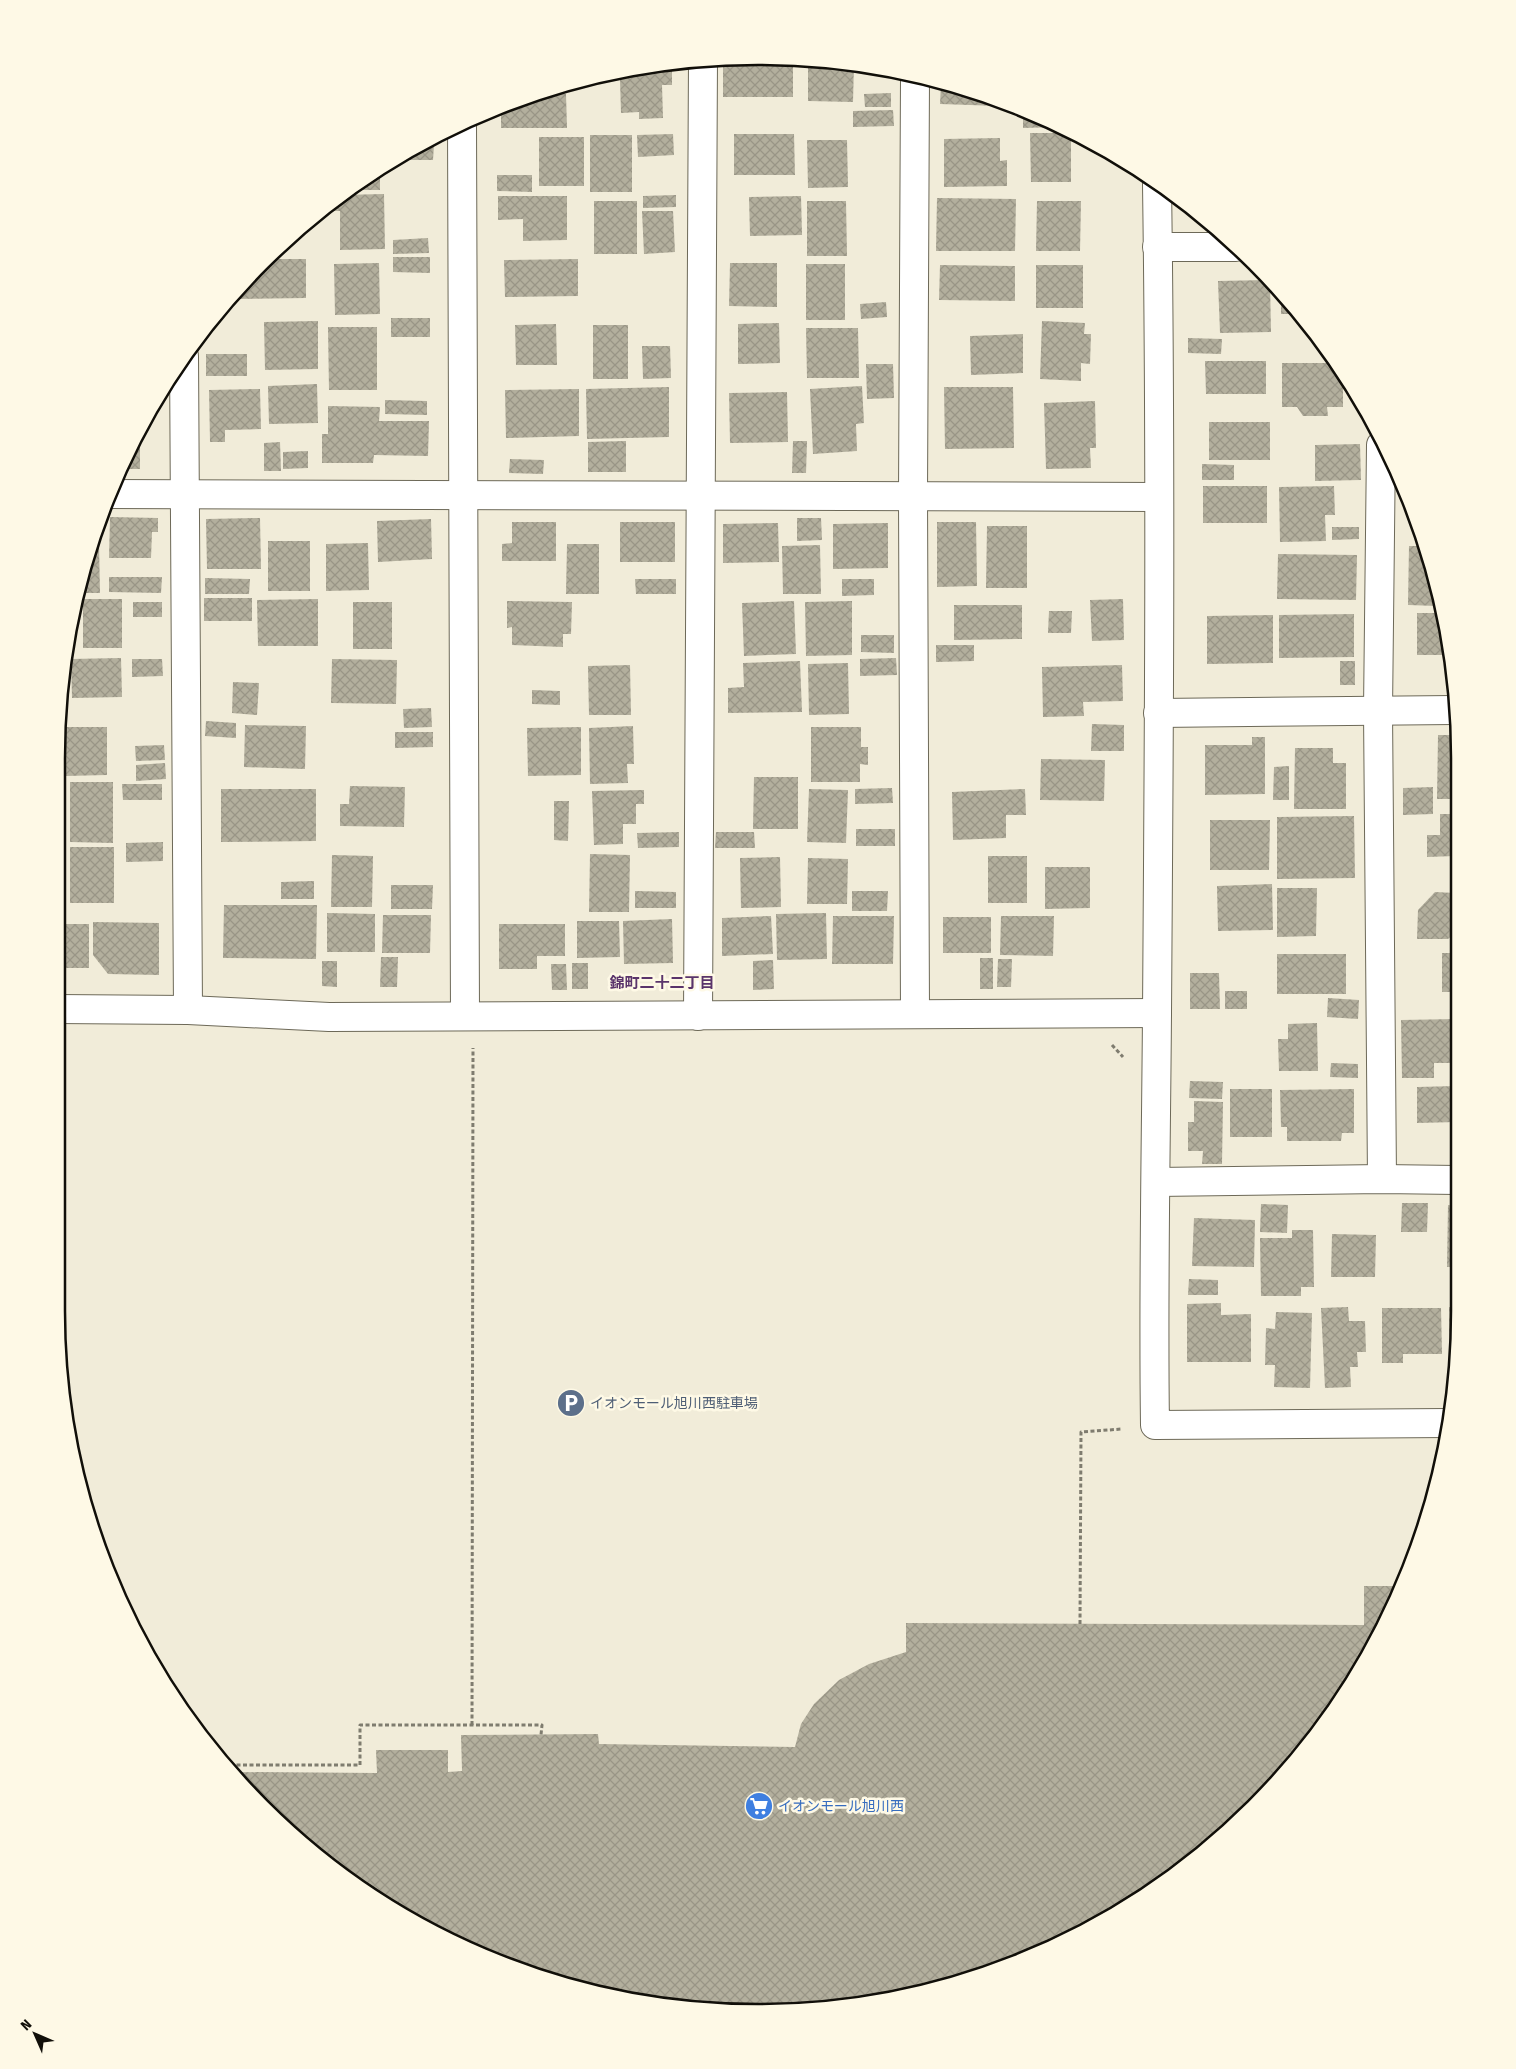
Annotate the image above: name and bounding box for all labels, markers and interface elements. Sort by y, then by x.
district label: 錦町二十二丁目 [609,974,715,992]
parking icon: イオンモール旭川西駐車場 [556,1388,586,1418]
place label: イオンモール旭川西駐車場 [590,1395,758,1412]
supermarket icon: イオンモール旭川西 [744,1791,774,1821]
place label: イオンモール旭川西 [778,1798,904,1815]
north arrow [10,2009,60,2059]
text: N [17,2016,35,2034]

